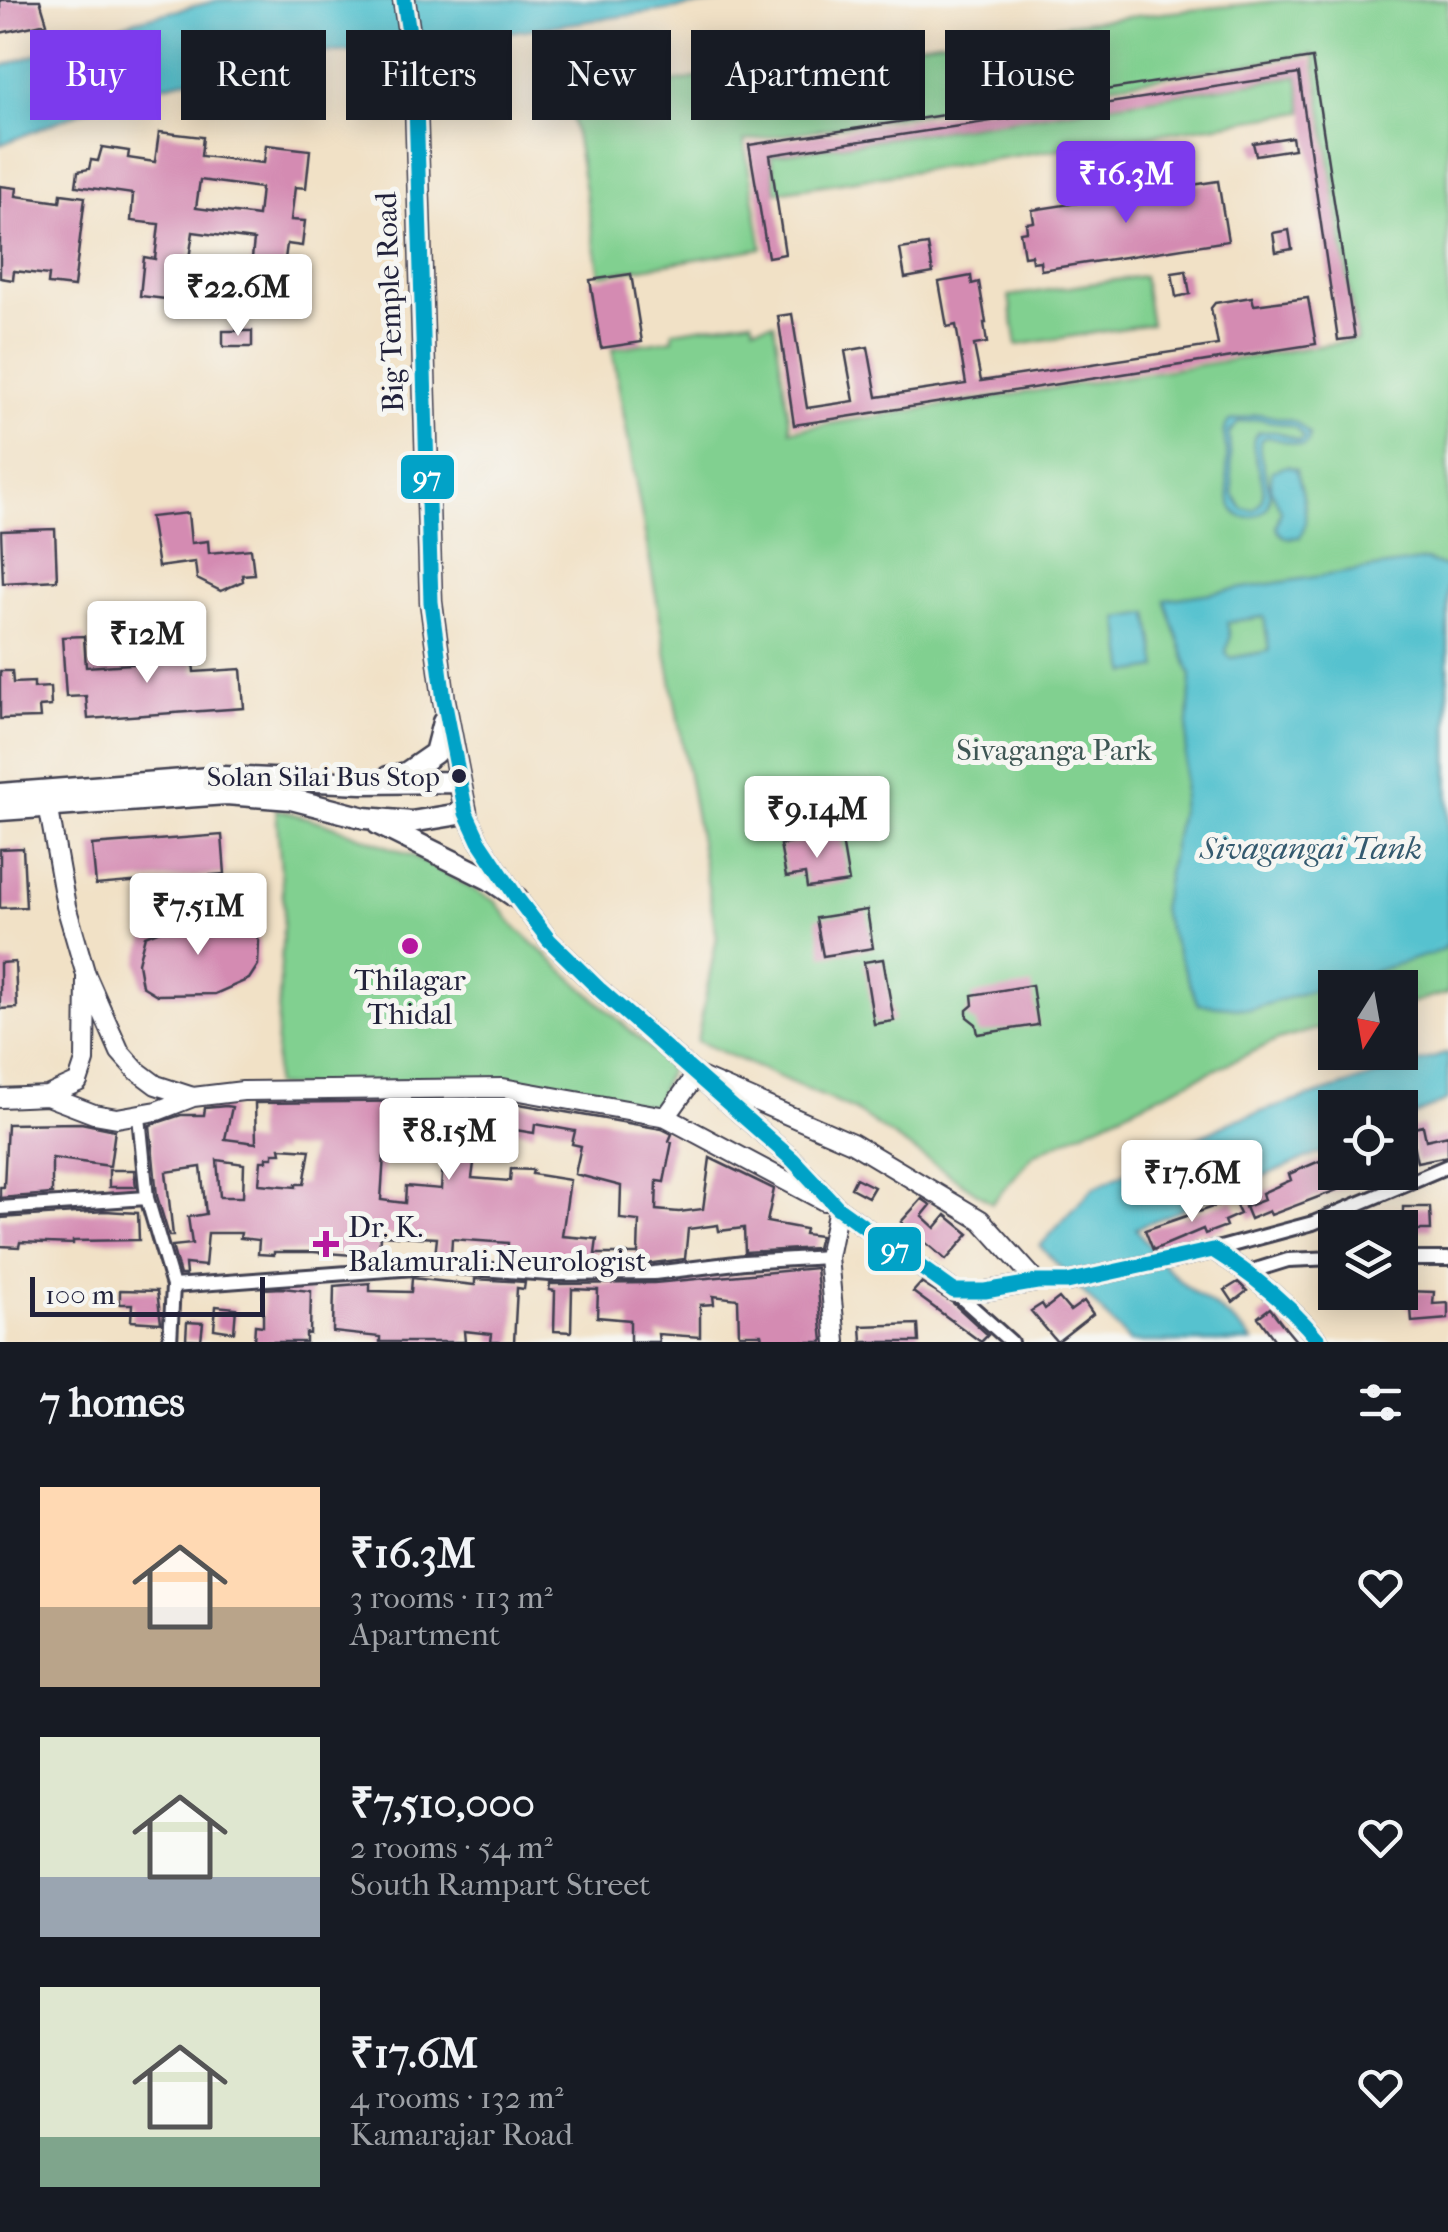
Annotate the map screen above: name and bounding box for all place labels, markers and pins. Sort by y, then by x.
pin: ₹16.3M [1045,141,1207,226]
pin: ₹22.6M [157,254,319,339]
pin: ₹12M [88,601,206,686]
place label: Solan Silai Bus Stop [207,760,440,793]
marker: Solan Silai Bus Stop [449,766,469,786]
pin: ₹9.14M [736,776,898,861]
pin: ₹7.51M [117,873,279,958]
marker: Thilagar Thidal [399,935,421,957]
place label: Thilagar Thidal [354,963,466,1032]
pin: ₹8.15M [368,1098,530,1183]
pin: ₹17.6M [1111,1140,1273,1225]
place label: Dr. K. Balamurali.Neurologist [348,1210,647,1279]
marker: Dr. K. Balamurali.Neurologist [313,1231,339,1257]

